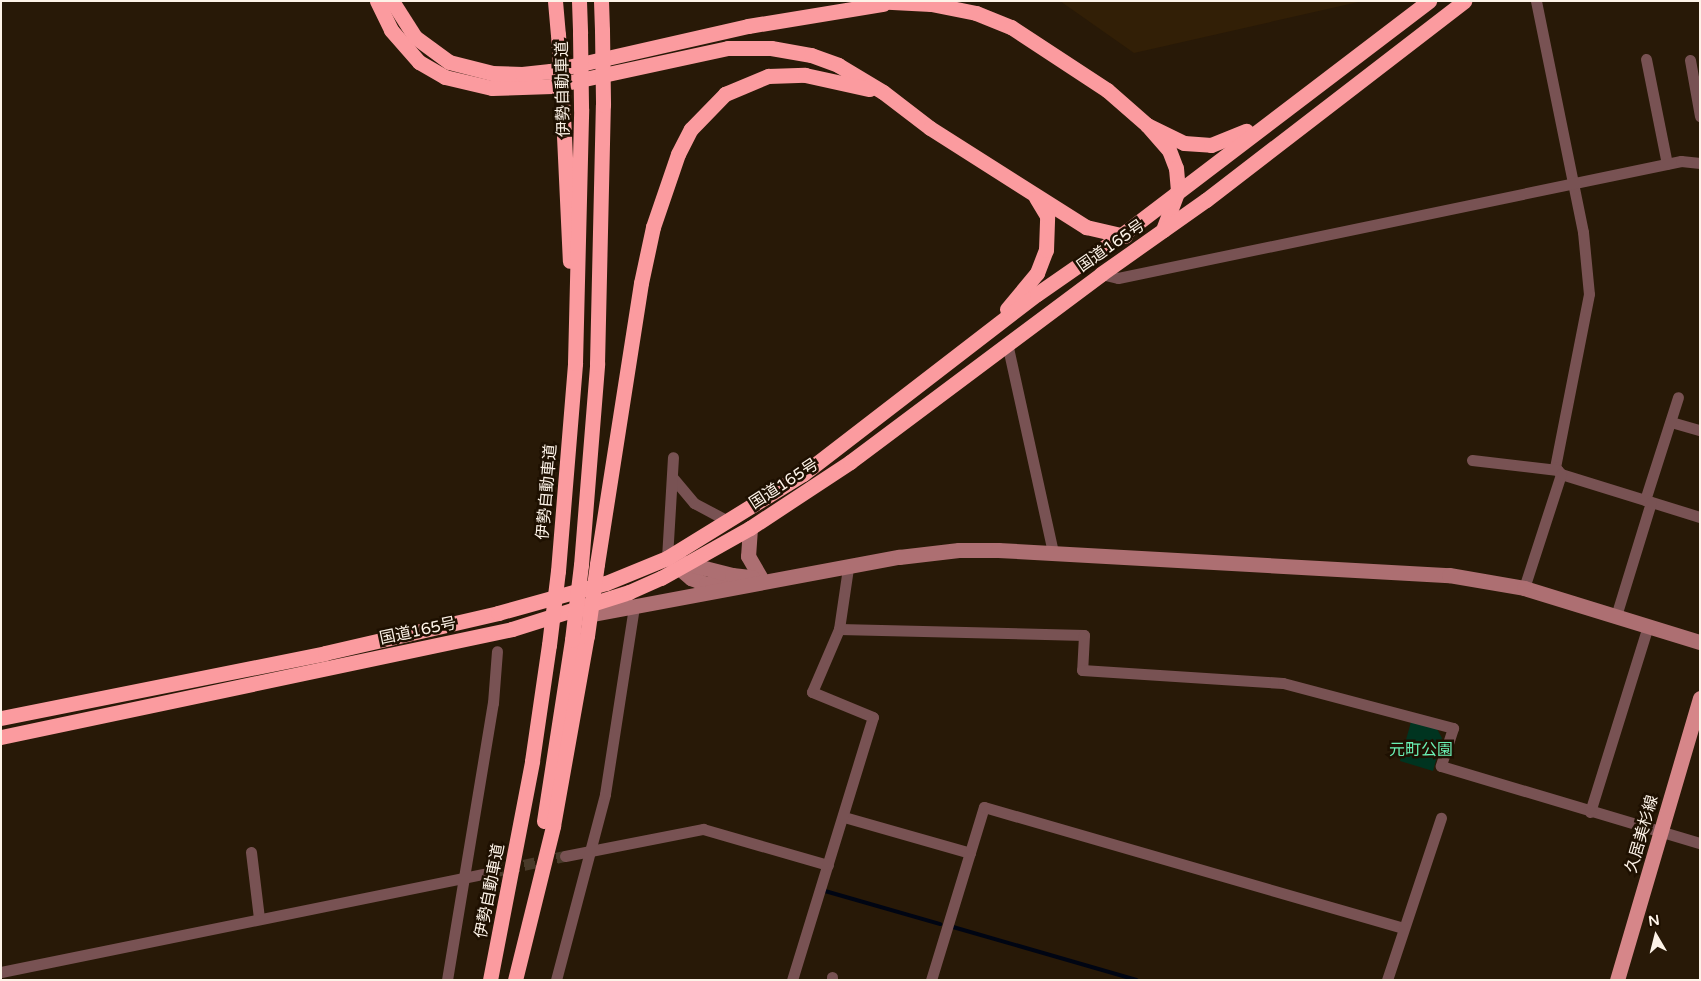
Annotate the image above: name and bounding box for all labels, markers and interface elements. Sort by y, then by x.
street label: 伊勢自動車道 [553,41,573,137]
street label: 国道165号 [1073,216,1149,276]
street label: 伊勢自動車道 [533,443,561,541]
street label: 国道165号 [746,455,822,513]
street label: 国道165号 [378,613,458,649]
park label: 元町公園 [1389,740,1453,760]
street label: 久居美杉線 [1622,793,1662,875]
street label: 伊勢自動車道 [471,842,509,940]
north arrow [1631,911,1681,961]
text: N [1647,911,1661,930]

